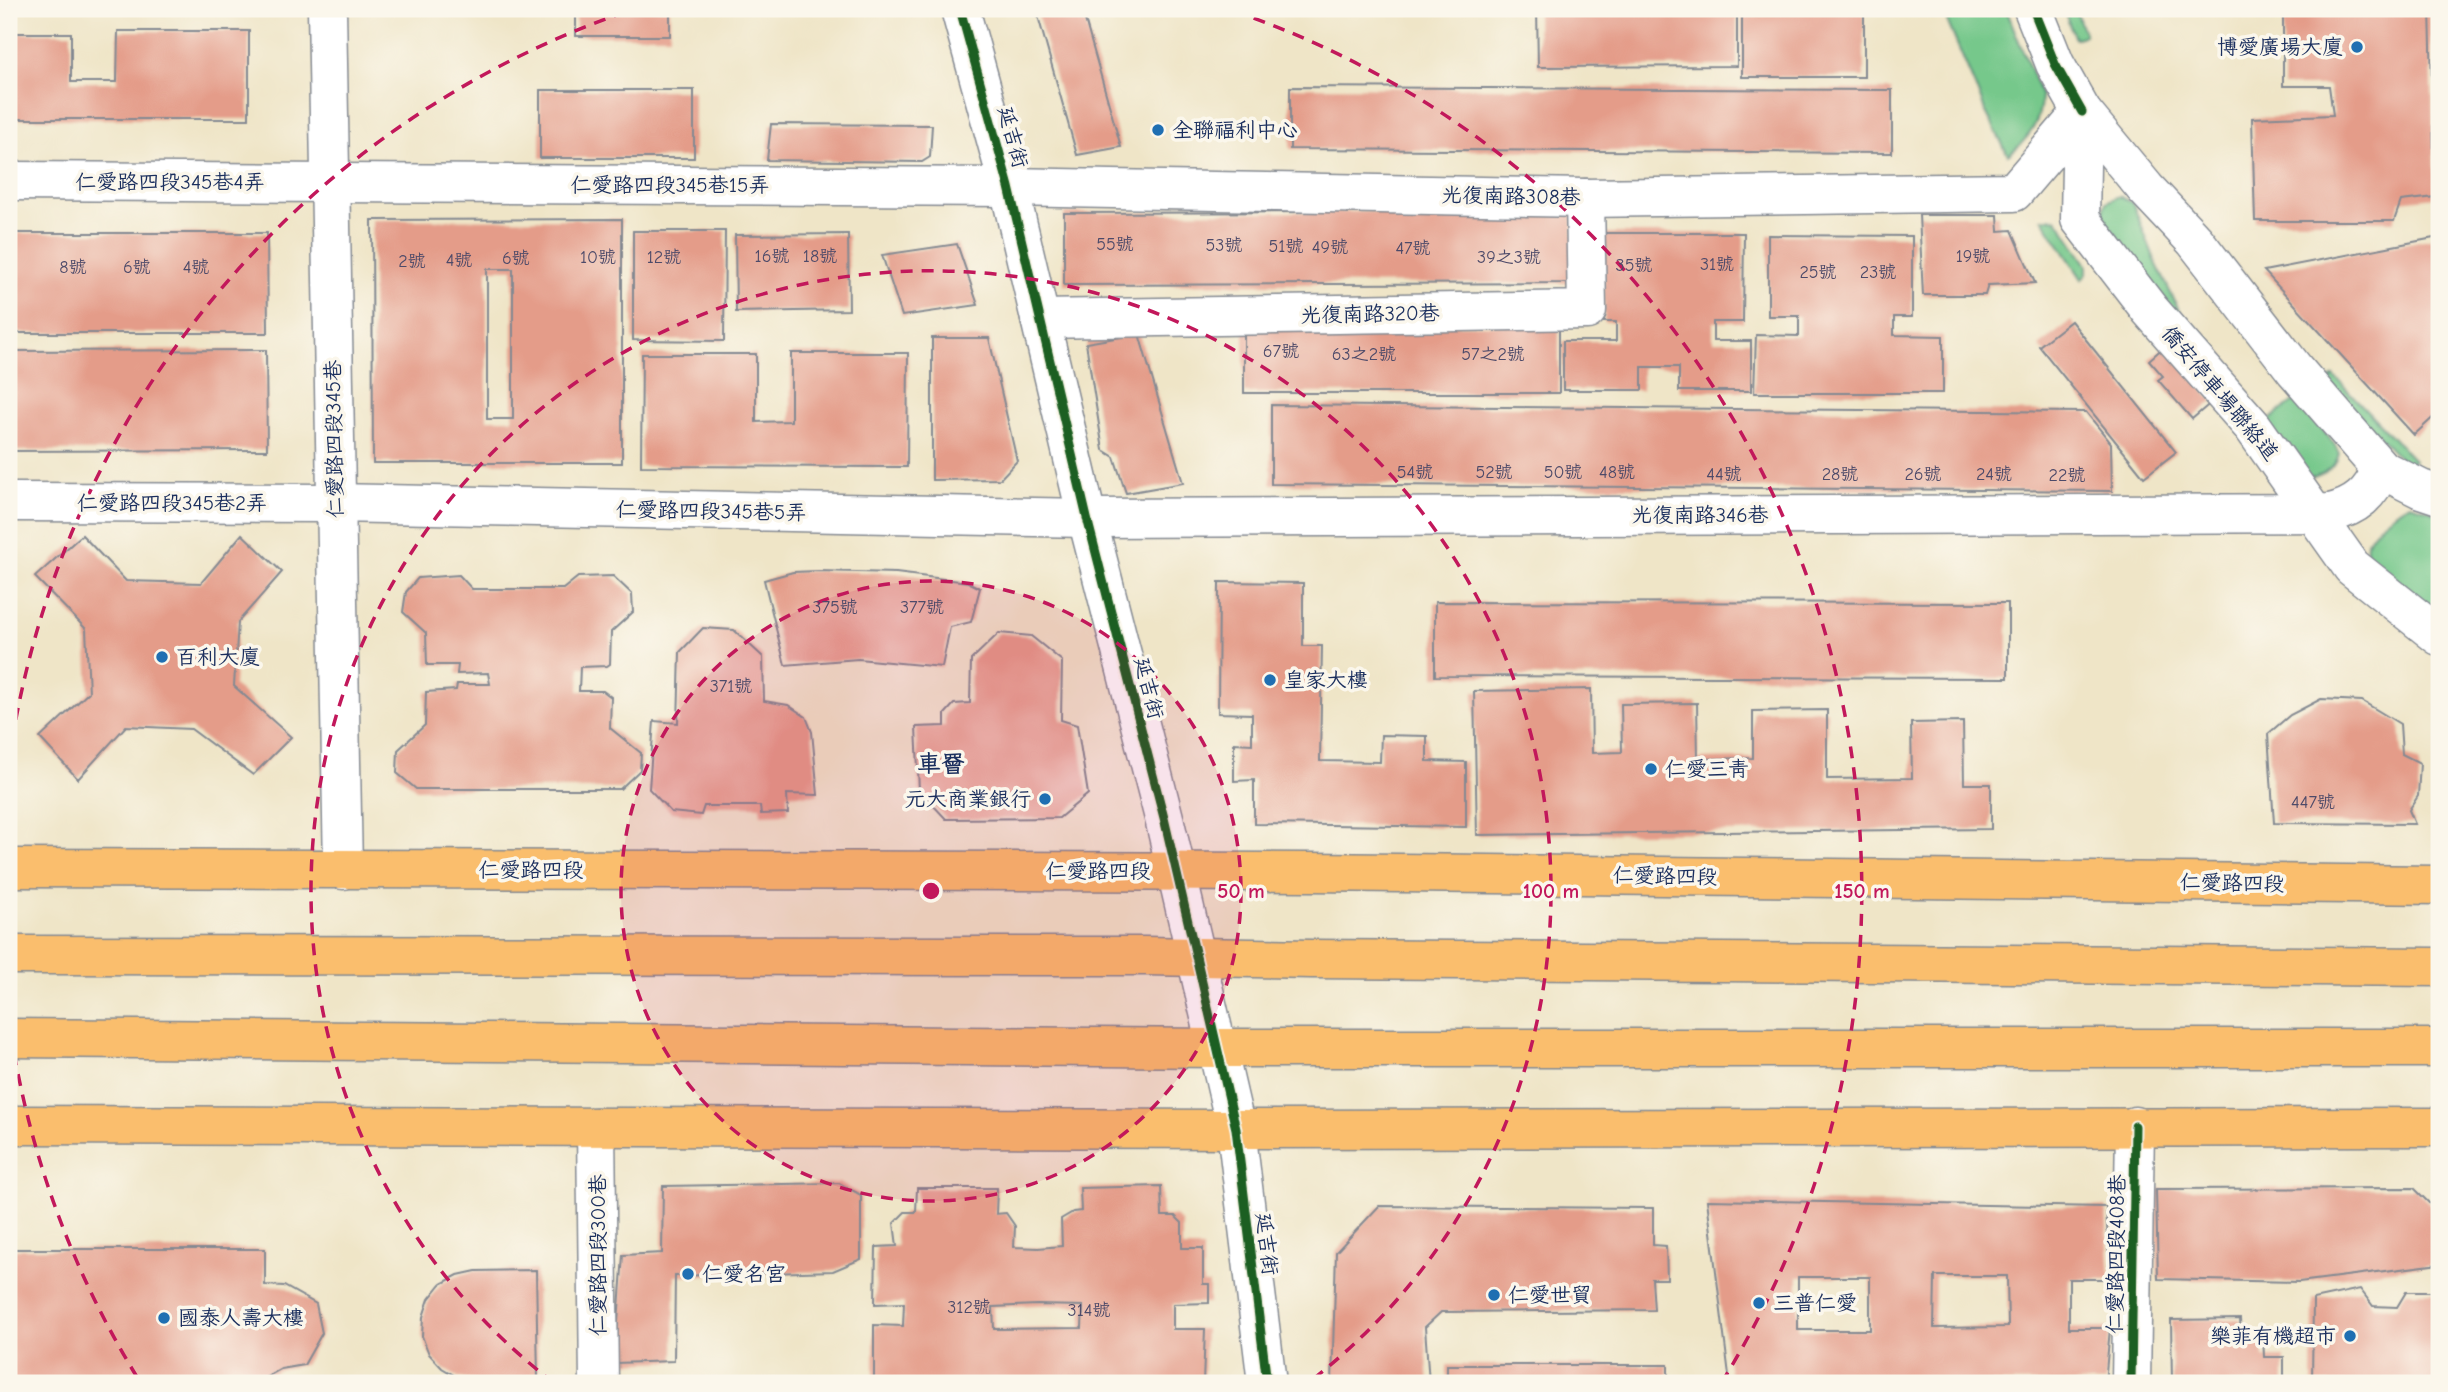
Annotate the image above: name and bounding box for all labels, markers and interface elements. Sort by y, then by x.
place label: 博愛廣場大廈 [2217,35,2343,59]
marker: 博愛廣場大廈 [2349,39,2365,55]
street label: 延吉街 [993,103,1033,171]
place label: 全聯福利中心 [1172,118,1298,142]
marker: 全聯福利中心 [1150,122,1166,138]
street label: 仁愛路四段345巷4弄 [75,170,265,194]
street label: 仁愛路四段345巷15弄 [571,173,769,197]
street label: 光復南路308巷 [1441,183,1581,209]
house number: 55號 [1096,234,1134,255]
house number: 53號 [1206,235,1242,256]
house number: 51號 [1269,236,1303,257]
house number: 49號 [1312,237,1348,258]
house number: 47號 [1395,238,1431,259]
house number: 16號 [755,246,789,267]
house number: 18號 [803,246,837,267]
house number: 19號 [1956,246,1990,267]
house number: 10號 [580,247,616,268]
house number: 12號 [647,247,681,268]
house number: 39之3號 [1477,247,1541,268]
house number: 6號 [502,248,530,269]
house number: 4號 [446,250,472,271]
house number: 2號 [398,251,426,272]
house number: 31號 [1700,254,1734,275]
house number: 35號 [1616,255,1652,276]
house number: 8號 [59,257,87,278]
house number: 6號 [123,257,151,278]
house number: 4號 [183,257,209,278]
house number: 25號 [1799,262,1837,283]
house number: 23號 [1860,262,1896,283]
street label: 光復南路320巷 [1300,301,1440,327]
street label: 僑安停車場聯絡道 [2157,321,2283,465]
house number: 67號 [1263,341,1299,362]
house number: 63之2號 [1332,344,1396,365]
house number: 57之2號 [1461,344,1525,365]
street label: 仁愛路四段345巷 [321,360,347,518]
house number: 54號 [1397,462,1433,483]
house number: 52號 [1475,462,1513,483]
house number: 50號 [1544,462,1582,483]
house number: 48號 [1599,462,1635,483]
house number: 44號 [1706,464,1742,485]
house number: 28號 [1822,464,1858,485]
house number: 26號 [1904,464,1942,485]
house number: 24號 [1976,464,2012,485]
house number: 22號 [2049,465,2085,486]
street label: 仁愛路四段345巷2弄 [77,491,267,515]
street label: 仁愛路四段345巷5弄 [616,497,806,525]
street label: 光復南路346巷 [1631,503,1769,527]
house number: 375號 [812,597,858,618]
house number: 377號 [900,597,944,618]
place label: 百利大廈 [176,645,260,669]
marker: 百利大廈 [154,649,170,665]
street label: 延吉街 [1130,655,1168,721]
place label: 皇家大樓 [1284,668,1368,692]
marker: 皇家大樓 [1262,672,1278,688]
house number: 371號 [710,676,752,697]
district label: 車罾 [917,750,965,778]
place label: 仁愛三青 [1665,757,1749,781]
marker: 仁愛三青 [1643,761,1659,777]
place label: 元大商業銀行 [905,787,1031,811]
marker: 元大商業銀行 [1037,791,1053,807]
house number: 447號 [2291,792,2335,813]
street label: 仁愛路四段 [479,858,584,882]
street label: 仁愛路四段 [1046,859,1151,883]
street label: 仁愛路四段 [1612,863,1718,889]
street label: 仁愛路四段 [2179,870,2285,896]
centre of rings [919,879,943,903]
text: 50 m [1217,879,1265,903]
text: 100 m [1523,879,1579,903]
text: 150 m [1834,879,1890,903]
street label: 仁愛路四段300巷 [586,1174,610,1336]
street label: 仁愛路四段408巷 [2103,1174,2129,1334]
street label: 延吉街 [1251,1211,1283,1277]
place label: 仁愛名宮 [702,1262,786,1286]
marker: 仁愛名宮 [680,1266,696,1282]
place label: 仁愛世貿 [1508,1283,1592,1307]
marker: 仁愛世貿 [1486,1287,1502,1303]
place label: 三普仁愛 [1773,1291,1857,1315]
marker: 三普仁愛 [1751,1295,1767,1311]
house number: 312號 [947,1297,991,1318]
house number: 314號 [1068,1300,1110,1321]
place label: 國泰人壽大樓 [178,1306,304,1330]
marker: 國泰人壽大樓 [156,1310,172,1326]
place label: 樂菲有機超市 [2210,1324,2336,1348]
marker: 樂菲有機超市 [2342,1328,2358,1344]

